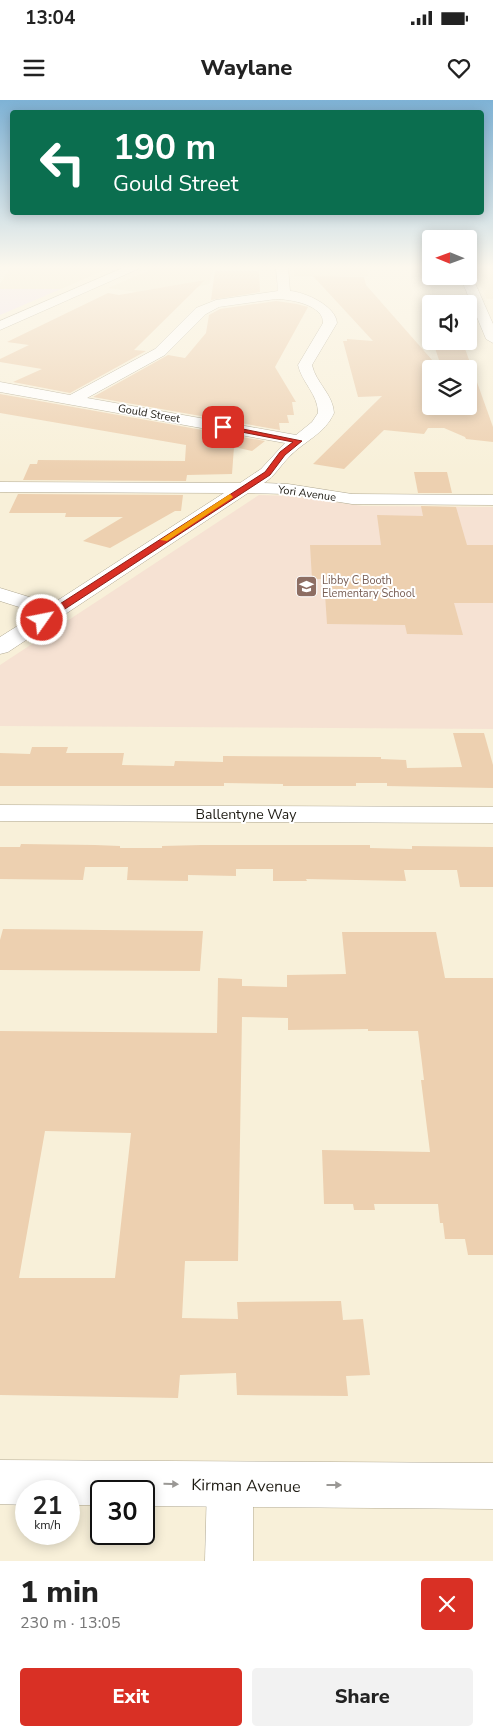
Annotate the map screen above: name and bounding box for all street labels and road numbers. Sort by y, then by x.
street label: Gould Street [117,401,181,426]
street label: Yori Avenue [276,482,337,505]
street label: Ballentyne Way [196,805,297,824]
street label: Kirman Avenue [191,1474,301,1498]

